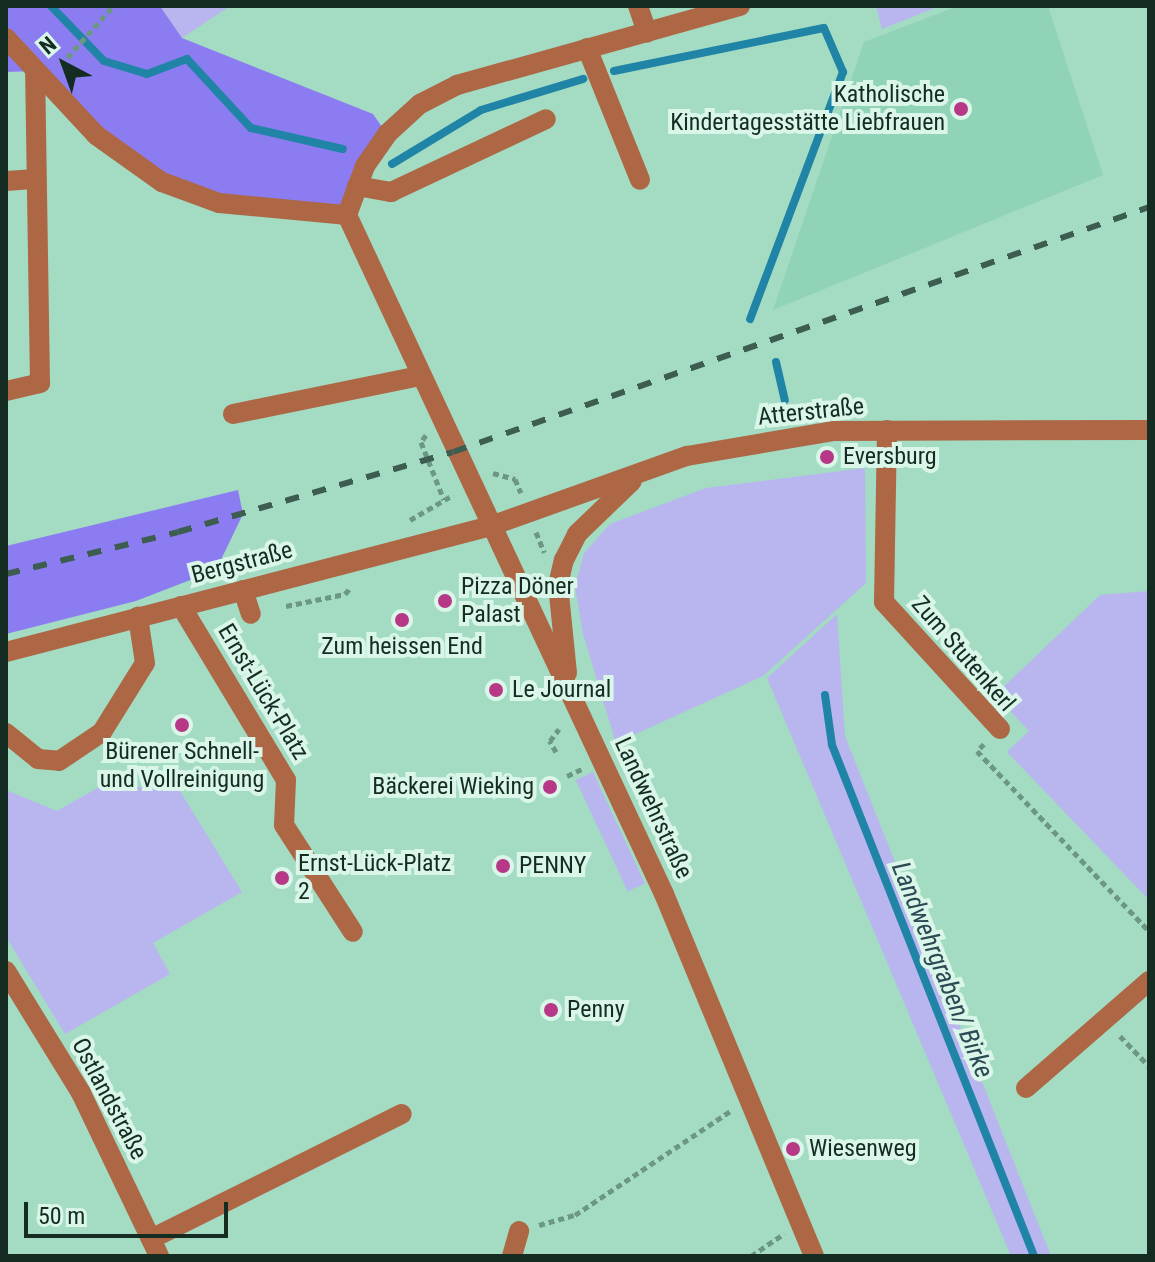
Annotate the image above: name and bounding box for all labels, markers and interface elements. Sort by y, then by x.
north arrow [24,24,104,104]
text: N [35,32,61,59]
place label: Katholische Kindertagesstätte Liebfrauen [670,81,945,137]
marker: Katholische Kindertagesstätte Liebfrauen [952,100,970,118]
street label: Atterstraße [757,392,865,432]
place label: Eversburg [843,443,937,471]
marker: Eversburg [818,448,836,466]
street label: Bergstraße [188,536,296,590]
place label: Pizza Döner Palast [461,573,574,629]
street label: Zum Stutenkerl [905,590,1021,718]
marker: Pizza Döner Palast [436,592,454,610]
marker: Zum heissen End [393,611,411,629]
street label: Ernst-Lück-Platz [211,619,315,765]
place label: Zum heissen End [321,633,483,661]
place label: Le Journal [512,676,611,704]
marker: Le Journal [487,681,505,699]
marker: Bürener Schnell- und Vollreinigung [173,716,191,734]
street label: Landwehrstraße [608,733,698,883]
place label: Bürener Schnell- und Vollreinigung [100,738,264,794]
place label: Bäckerei Wieking [372,773,534,801]
marker: Bäckerei Wieking [541,778,559,796]
place label: Ernst-Lück-Platz 2 [298,850,451,906]
place label: PENNY [519,852,586,880]
marker: PENNY [494,857,512,875]
water label: Landwehrgraben/ Birke [884,857,1000,1083]
marker: Ernst-Lück-Platz 2 [273,869,291,887]
place label: Penny [567,996,625,1024]
marker: Penny [542,1001,560,1019]
street label: Ostlandstraße [65,1033,153,1165]
place label: Wiesenweg [809,1135,917,1163]
marker: Wiesenweg [784,1140,802,1158]
scale bar [28,1186,232,1236]
text: 50 m [38,1202,85,1230]

